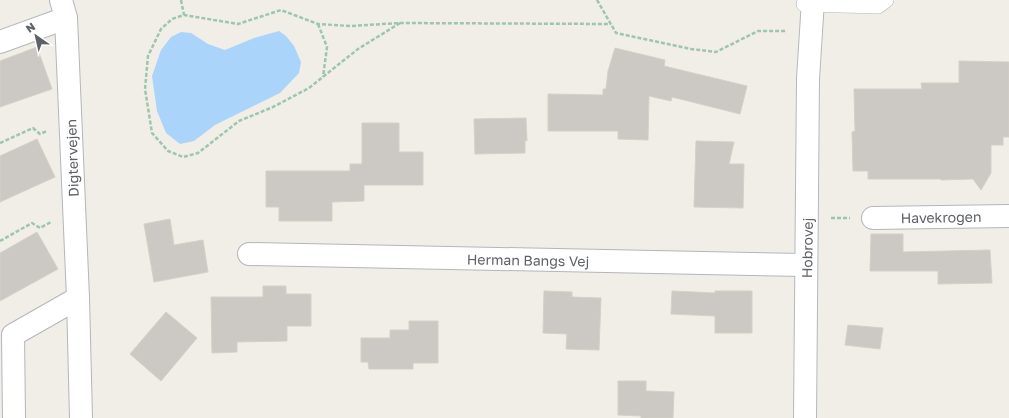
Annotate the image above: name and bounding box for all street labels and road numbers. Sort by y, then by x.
street label: Digtervejen [62,119,82,197]
street label: Havekrogen [900,208,982,226]
street label: Hobrovej [798,218,816,278]
street label: Herman Bangs Vej [467,250,589,270]

